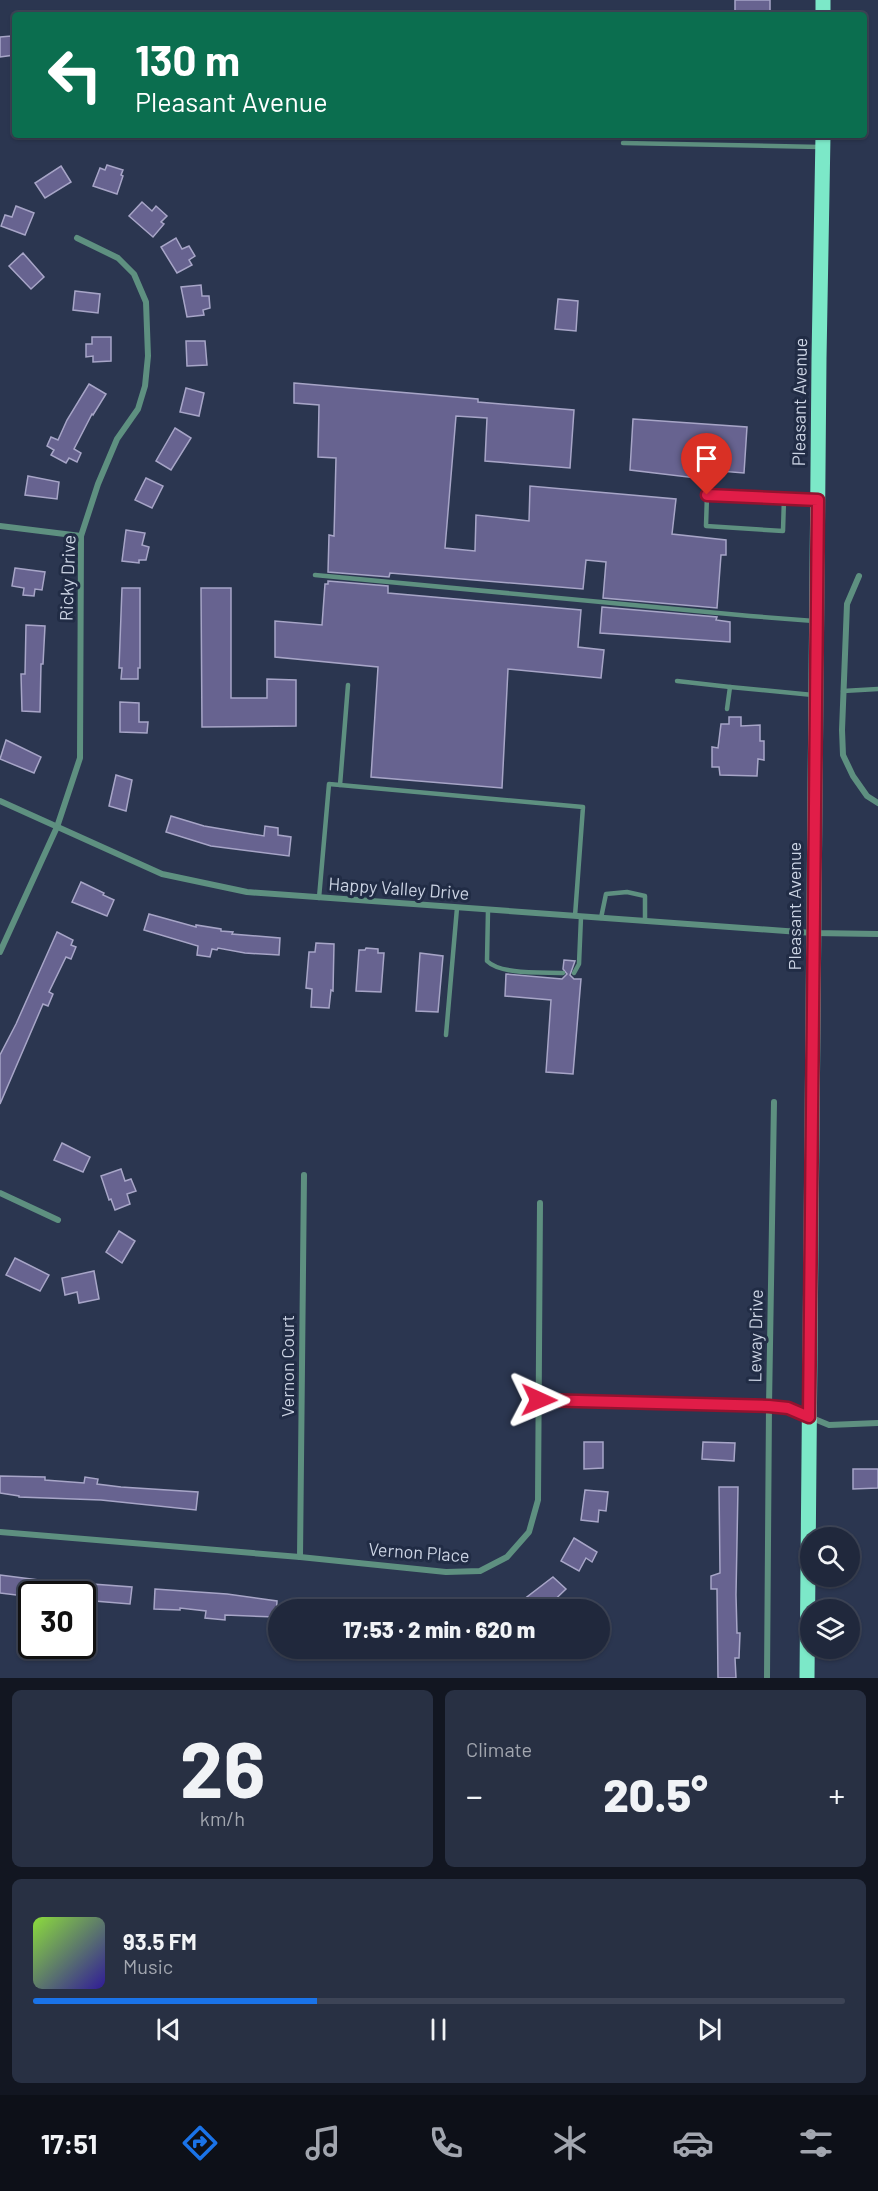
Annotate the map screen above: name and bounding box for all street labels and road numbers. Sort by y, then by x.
street label: Pleasant Avenue [787,338,811,466]
street label: Ricky Drive [55,535,79,621]
street label: Pleasant Avenue [783,842,805,970]
street label: Happy Valley Drive [328,872,470,904]
street label: Leway Drive [743,1289,767,1383]
street label: Vernon Court [276,1315,298,1417]
street label: Vernon Place [368,1537,470,1567]

